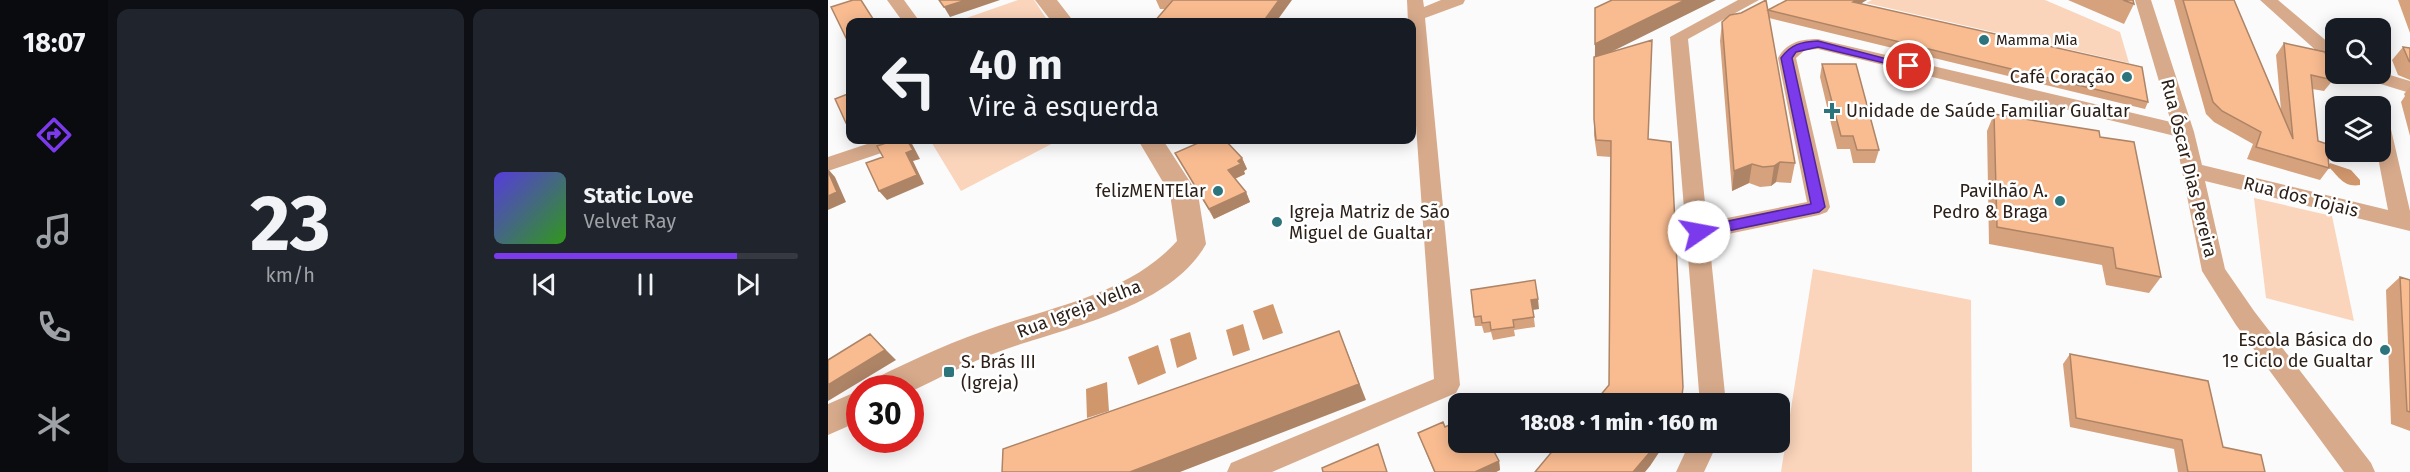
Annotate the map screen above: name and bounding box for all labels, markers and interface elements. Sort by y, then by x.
map controls [2325,18,2391,162]
button: search [2325,18,2391,84]
text: 18:07 [23,27,85,59]
place label: Mamma Mia [1996,31,2078,49]
marker: Mamma Mia [1977,33,1991,47]
text: 40 m [969,40,1063,90]
pin [1883,40,1934,91]
icon: left [870,42,948,120]
icon: arrive [1892,49,1925,82]
place label: Café Coração [2010,66,2115,88]
marker: Café Coração [2120,70,2134,84]
street label: Rua Óscar Dias Pereira [2156,76,2222,260]
text: Vire à esquerda [969,91,1159,123]
button: layers [2325,96,2391,162]
place label: Unidade de Saúde Familiar Gualtar [1846,100,2130,122]
marker: Unidade de Saúde Familiar Gualtar [1823,102,1841,120]
icon: directions [33,114,75,156]
street label: Rua dos Tojais [2241,172,2361,222]
text: 23 [250,177,331,271]
place label: felizMENTElar [1095,180,1206,202]
place label: Pavilhão A. Pedro & Braga [1932,180,2048,223]
text: Static Love [584,182,693,209]
marker: felizMENTElar [1211,184,1225,198]
marker: Pavilhão A. Pedro & Braga [2053,194,2067,208]
position arrow [1667,200,1731,264]
place label: Igreja Matriz de São Miguel de Gualtar [1289,201,1450,244]
text: Velvet Ray [584,209,676,233]
icon: music [33,210,75,252]
marker: Igreja Matriz de São Miguel de Gualtar [1270,215,1284,229]
text: km/h [266,263,315,287]
icon: previous [528,268,561,301]
icon: pause [629,268,662,301]
icon: next [731,268,764,301]
street label: Rua Igreja Velha [1014,275,1144,343]
icon: phone [33,306,75,348]
place label: Escola Básica do 1º Ciclo de Gualtar [2222,329,2373,372]
marker: Escola Básica do 1º Ciclo de Gualtar [2378,343,2392,357]
place label: S. Brás III (Igreja) [961,351,1036,394]
marker: S. Brás III (Igreja) [942,365,956,379]
speed limit sign: 30 [846,375,924,453]
icon: climate [33,403,75,445]
text: 18:08 · 1 min · 160 m [1520,409,1718,436]

